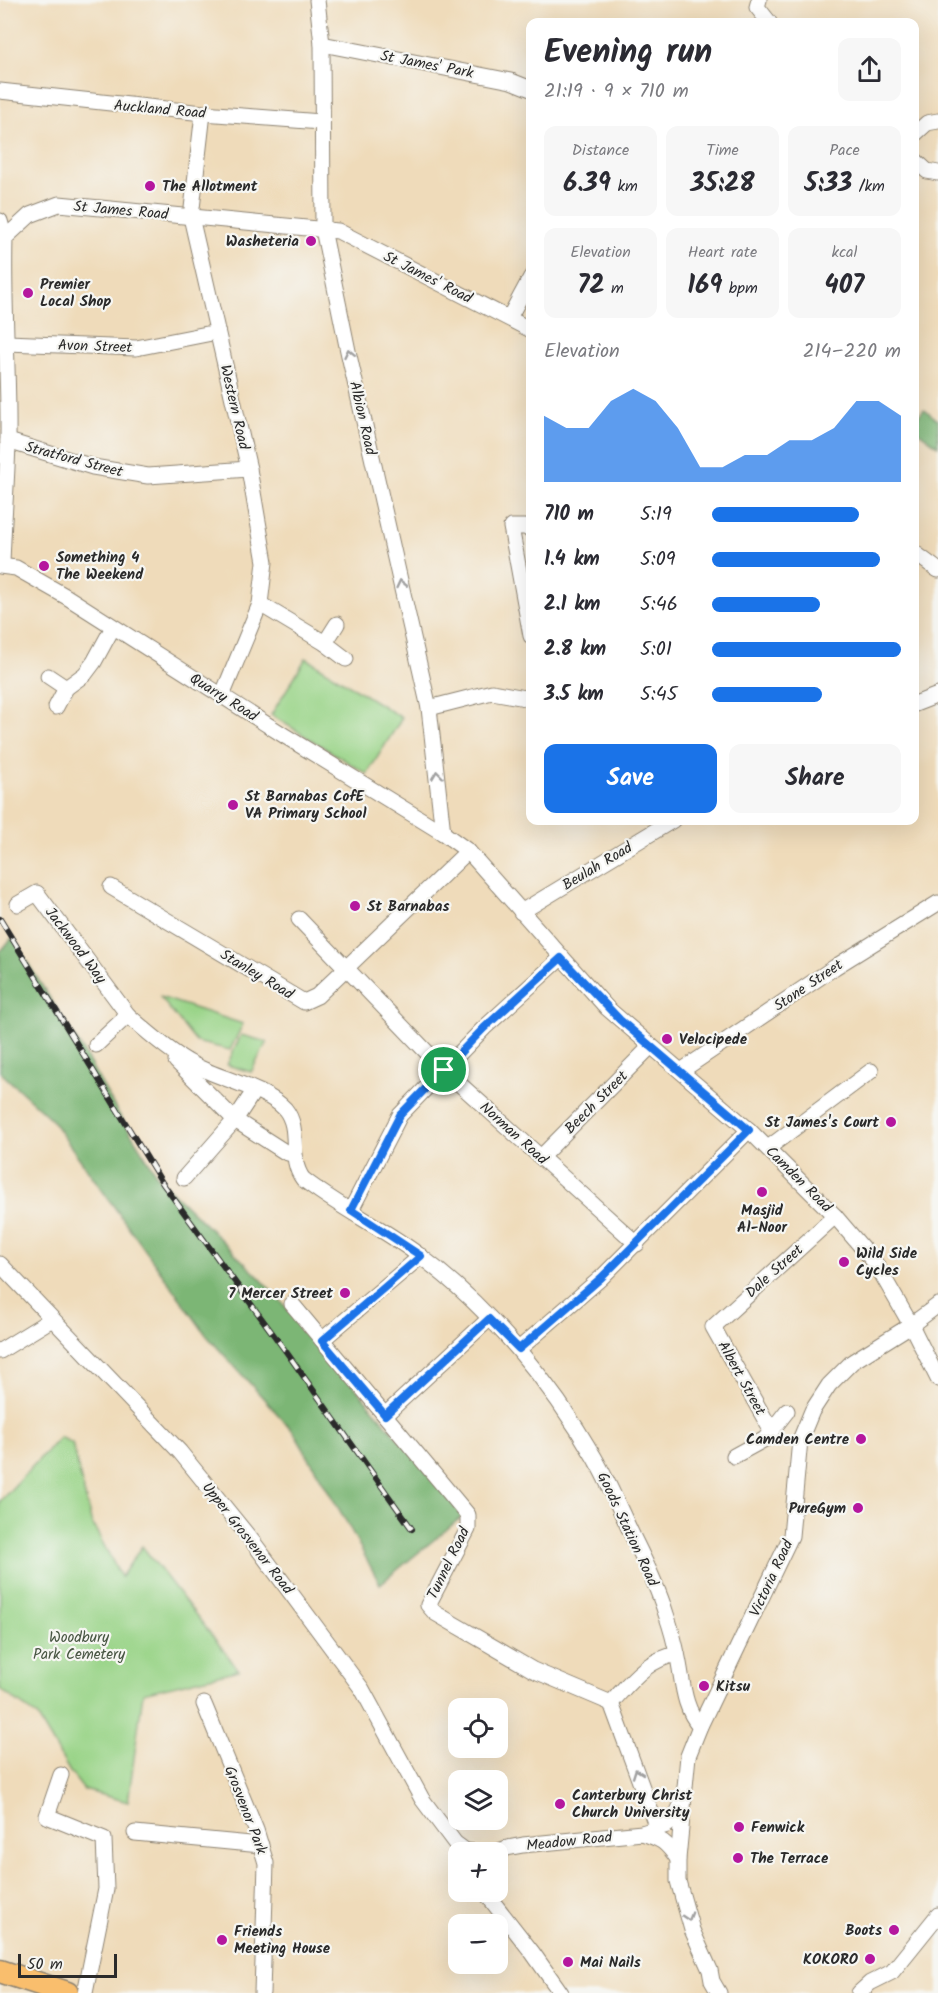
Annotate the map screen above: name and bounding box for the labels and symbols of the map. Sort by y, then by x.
street label: St James' Park [378,44,476,86]
street label: Auckland Road [113,94,207,126]
place label: The Allotment [162,175,258,199]
marker: The Allotment [143,179,157,193]
street label: St James Road [73,195,170,227]
place label: Washeteria [226,230,299,254]
marker: Washeteria [304,234,318,248]
street label: St James' Road [379,245,477,311]
place label: Premier Local Shop [40,273,111,314]
marker: Premier Local Shop [21,286,35,300]
street label: Avon Street [57,334,133,360]
one-way arrow [343,348,356,358]
street label: Western Road [213,362,256,453]
street label: Albion Road [342,379,382,458]
street label: Stratford Street [22,435,126,485]
place label: Something 4 The Weekend [56,546,144,587]
marker: Something 4 The Weekend [37,559,51,573]
one-way arrow [395,579,408,589]
street label: Quarry Road [184,667,263,729]
one-way arrow [431,771,444,780]
place label: St Barnabas CofE VA Primary School [245,785,366,826]
marker: St Barnabas CofE VA Primary School [226,798,240,812]
street label: Beulah Road [558,836,638,897]
place label: St Barnabas [367,895,449,919]
marker: St Barnabas [348,899,362,913]
street label: Jackwood Way [38,902,113,990]
street label: Stanley Road [215,943,298,1007]
street label: Stone Street [769,954,848,1018]
place label: Velocipede [679,1028,748,1052]
marker: Velocipede [660,1032,674,1046]
pin [418,1044,469,1095]
street label: Beech Street [559,1065,634,1140]
street label: Norman Road [474,1096,553,1171]
place label: St James's Court [765,1111,879,1135]
marker: St James's Court [884,1115,898,1129]
street label: Camden Road [759,1141,838,1219]
marker: Masjid Al-Noor [755,1185,769,1199]
place label: Masjid Al-Noor [737,1199,788,1240]
street label: Dale Street [740,1239,809,1304]
place label: Wild Side Cycles [856,1242,918,1283]
marker: Wild Side Cycles [837,1255,851,1269]
place label: 7 Mercer Street [228,1282,333,1306]
marker: 7 Mercer Street [338,1286,352,1300]
street label: Albert Street [711,1337,772,1420]
place label: Camden Centre [746,1428,850,1452]
marker: Camden Centre [854,1432,868,1446]
street label: Goods Station Road [590,1468,664,1591]
street label: Upper Grosvenor Road [195,1477,299,1600]
place label: PureGym [789,1497,846,1521]
marker: PureGym [851,1501,865,1515]
street label: Tunnel Road [421,1523,477,1604]
street label: Victoria Road [744,1536,800,1621]
park label: Woodbury Park Cemetery [33,1626,126,1667]
place label: Kitsu [716,1675,751,1699]
marker: Kitsu [697,1679,711,1693]
street label: Grosvenor Park [217,1762,273,1859]
one-way arrow [631,1768,644,1779]
place label: Canterbury Christ Church University [572,1784,693,1825]
marker: Canterbury Christ Church University [553,1797,567,1811]
place label: Fenwick [751,1816,805,1840]
marker: Fenwick [732,1820,746,1834]
street label: Meadow Road [525,1826,614,1858]
place label: The Terrace [750,1847,829,1871]
marker: The Terrace [731,1851,745,1865]
one-way arrow [681,1911,693,1922]
place label: Boots [845,1919,882,1943]
place label: Friends Meeting House [234,1920,331,1961]
marker: Boots [887,1923,901,1937]
marker: Friends Meeting House [215,1933,229,1947]
place label: KOKORO [803,1948,859,1972]
scale bar [18,1951,117,1978]
place label: Mai Nails [580,1951,641,1975]
marker: KOKORO [863,1952,877,1966]
marker: Mai Nails [561,1955,575,1969]

